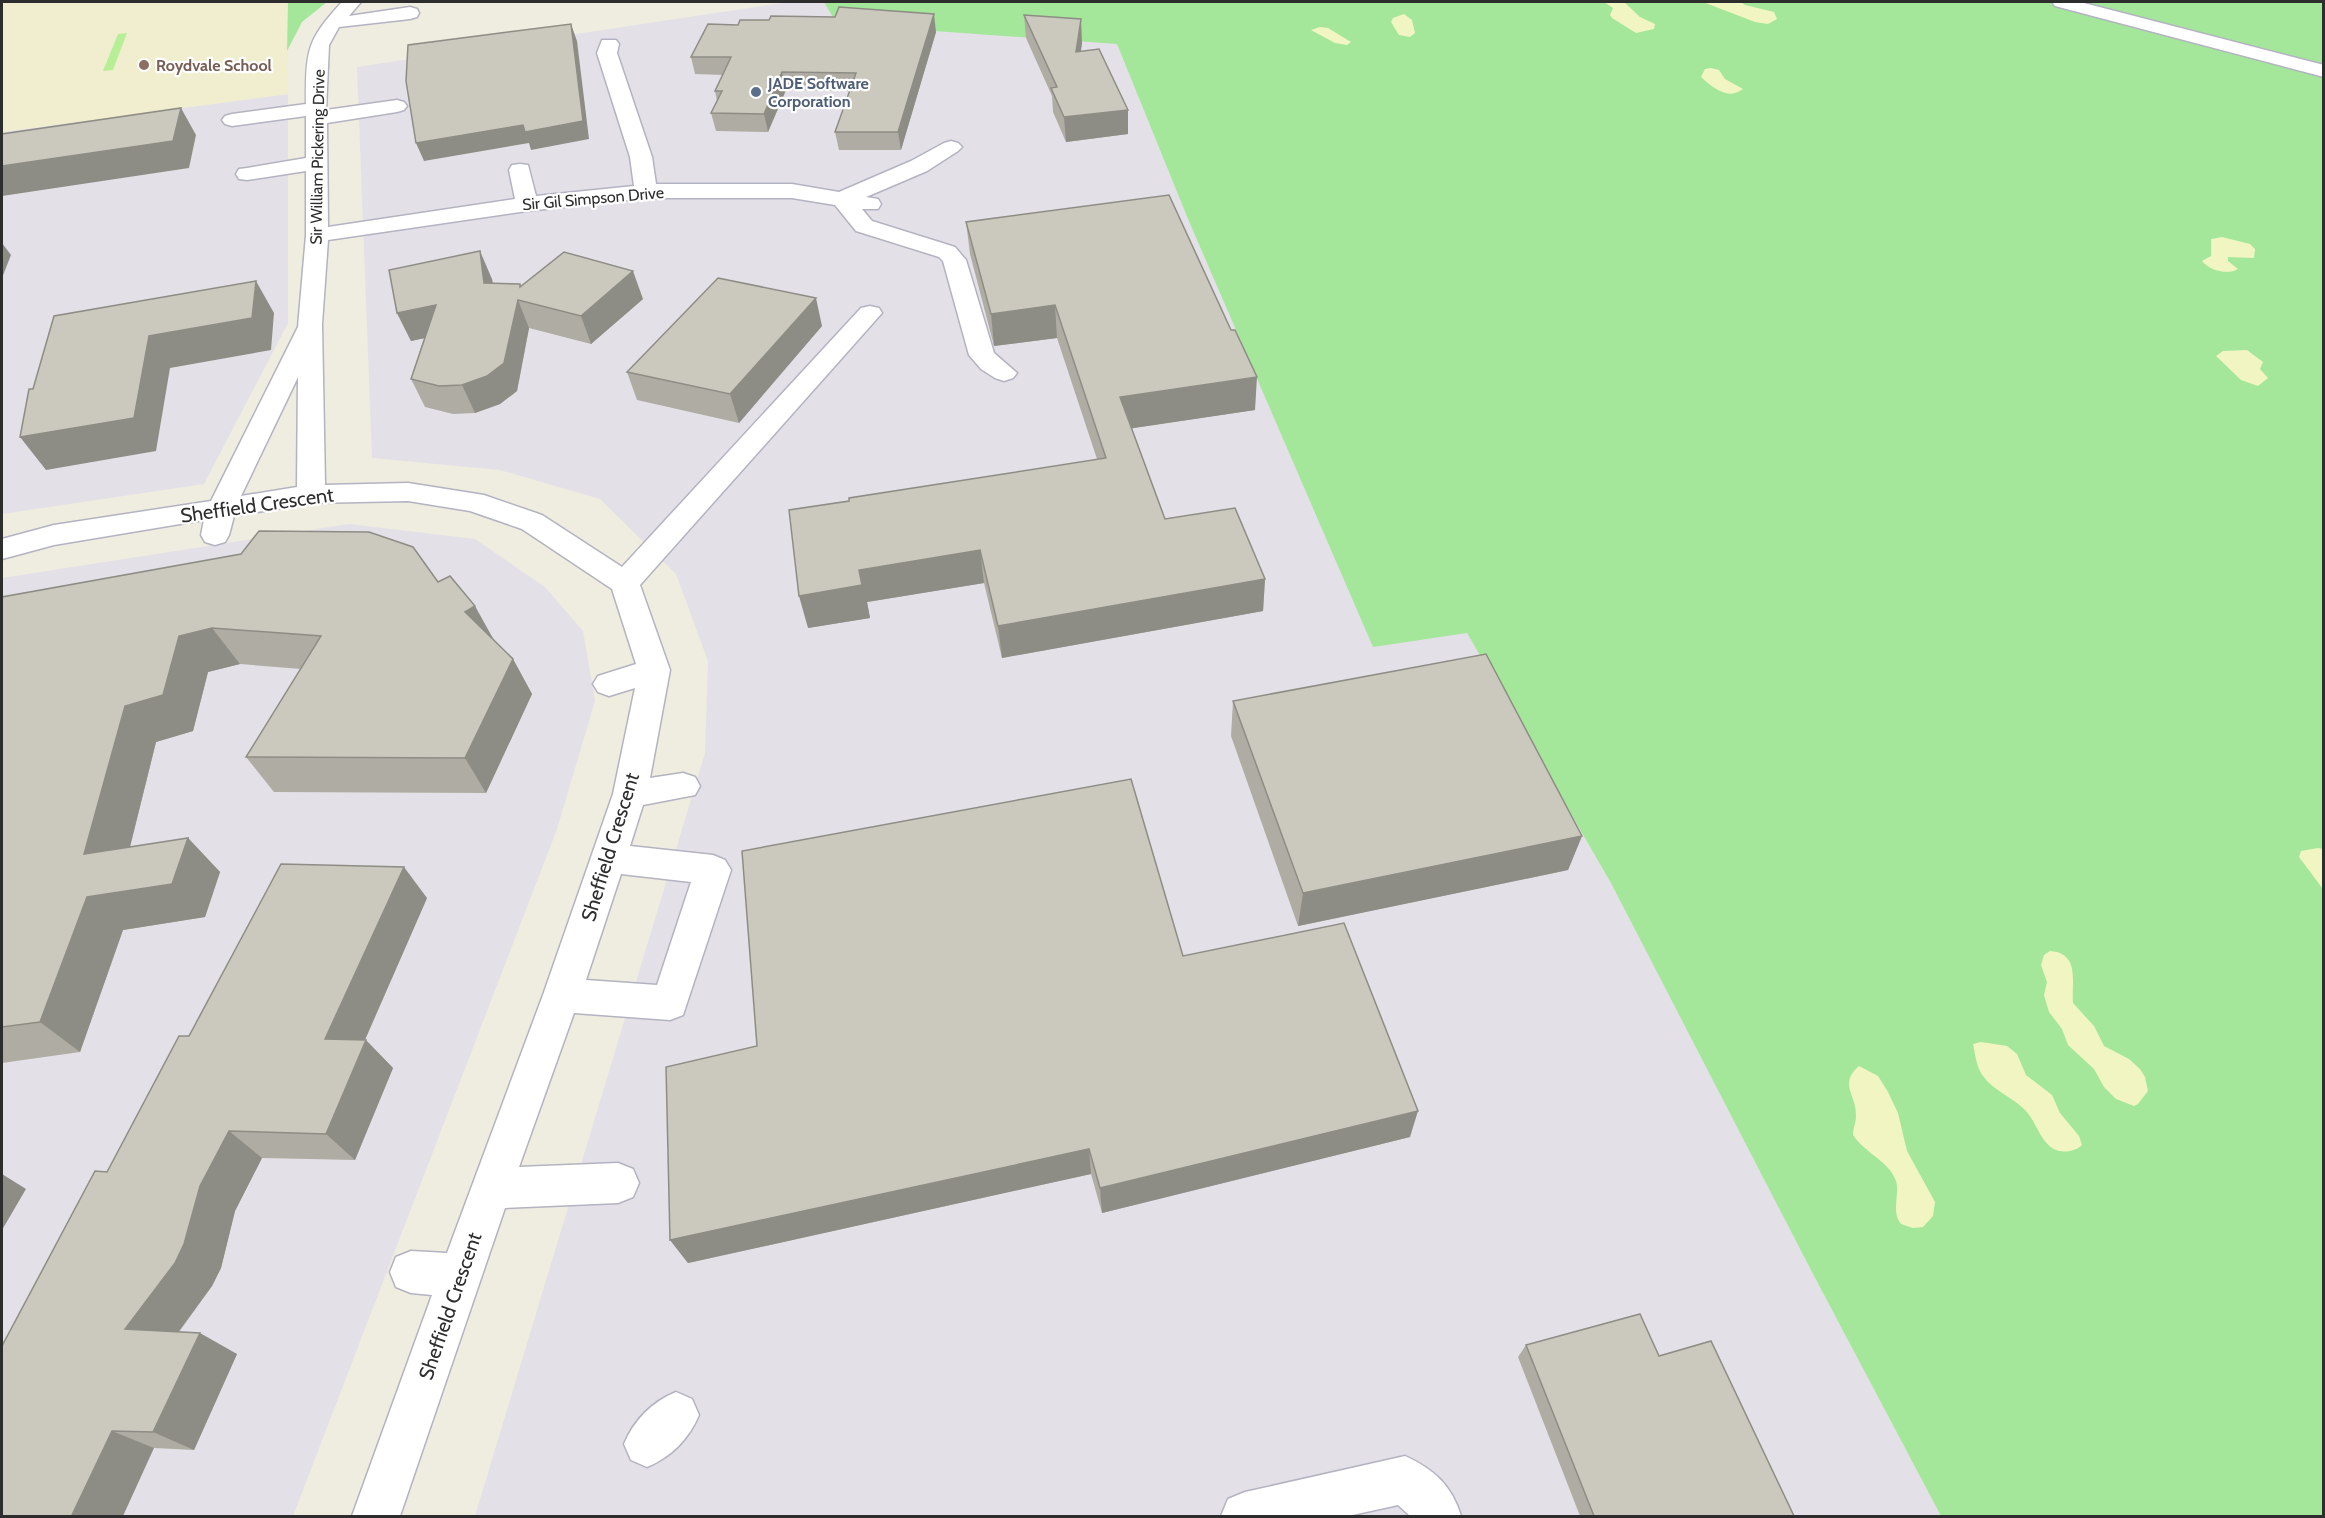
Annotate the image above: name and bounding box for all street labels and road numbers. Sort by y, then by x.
street label: Sir William Pickering Drive [306,69,329,245]
street label: Sir Gil Simpson Drive [521,183,665,214]
street label: Sheffield Crescent [179,482,335,528]
street label: Sheffield Crescent [576,769,644,924]
street label: Sheffield Crescent [414,1229,487,1383]

